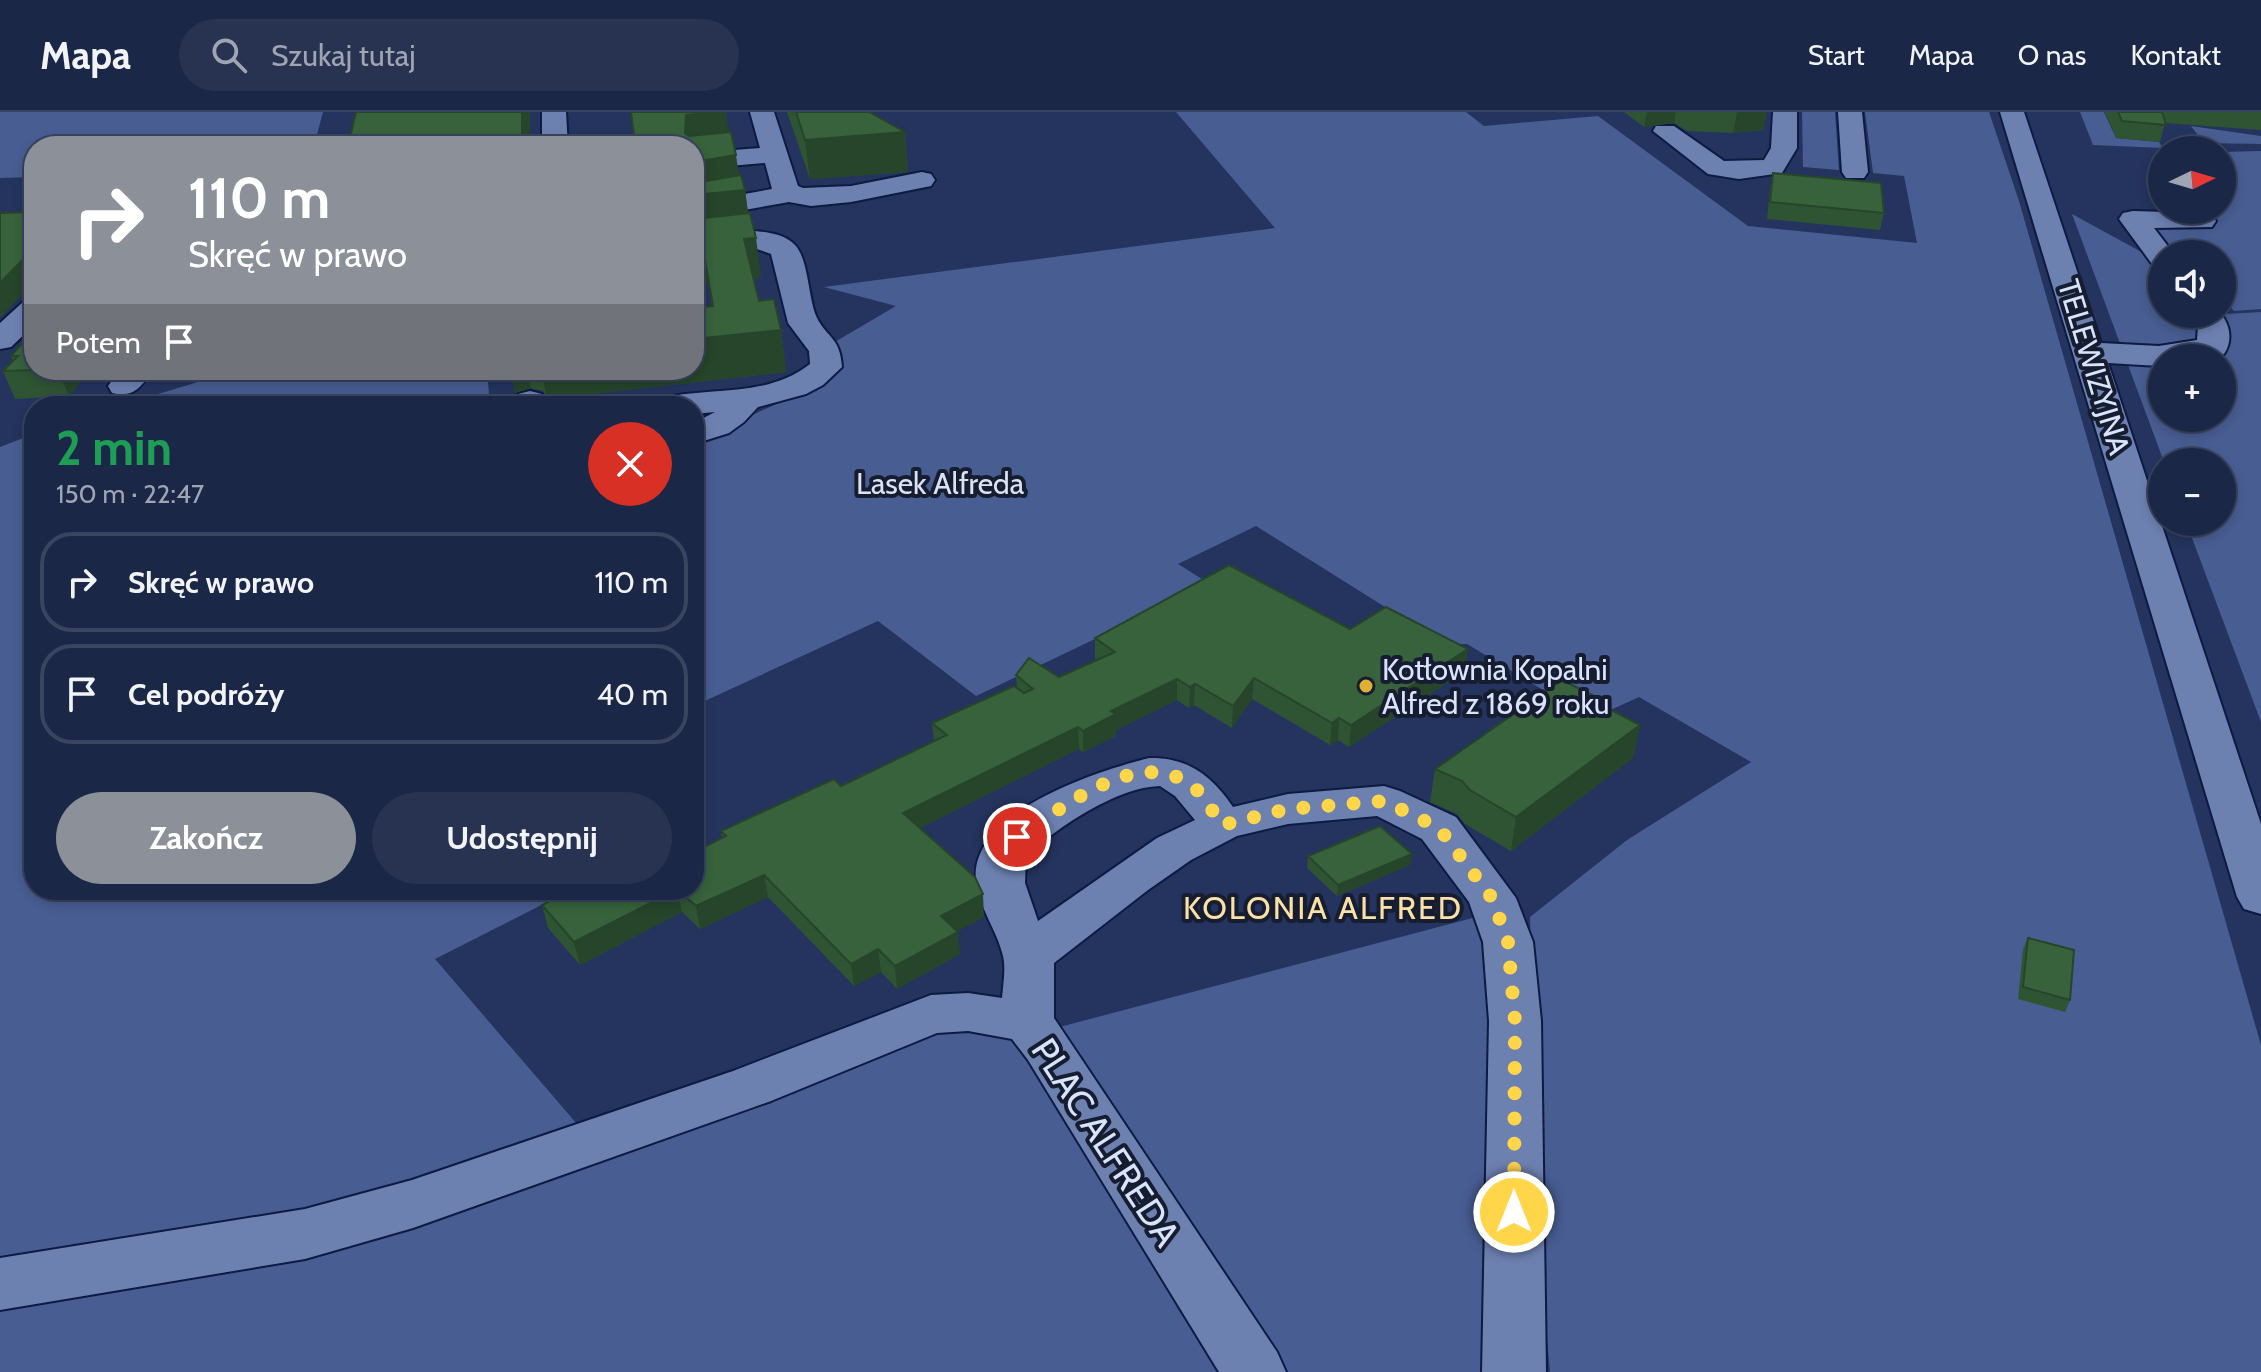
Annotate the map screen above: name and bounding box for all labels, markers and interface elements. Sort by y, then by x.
search box [179,19,739,91]
text: Mapa [40,32,131,79]
icon: search [207,33,251,77]
text: Szukaj tutaj [271,37,416,74]
text: Start [1808,38,1865,72]
text: Mapa [1909,38,1974,72]
text: O nas [2018,38,2086,72]
text: Kontakt [2130,38,2221,72]
north arrow [2148,136,2236,224]
map controls [2148,136,2236,536]
text: 110 m [188,164,330,232]
icon: right [56,168,160,272]
text: Skręć w prawo [188,232,407,276]
button: sound [2148,240,2236,328]
street label: TELEWIZYJNA [2050,275,2138,459]
icon: arrive [157,320,201,364]
text: Potem [56,324,141,361]
button: + [2148,344,2236,432]
text: 2 min [56,419,172,477]
button: close [588,422,672,506]
button: − [2148,448,2236,536]
park label: Lasek Alfreda [856,465,1025,502]
text: 150 m · 22:47 [56,478,204,510]
icon: right [60,560,104,604]
text: Skręć w prawo [128,564,314,601]
text: 110 m [594,564,668,601]
place label: Kotłownia Kopalni Alfred z 1869 roku [1382,651,1610,722]
icon: arrive [60,672,104,716]
text: Cel podróży [128,676,284,713]
text: 40 m [597,676,668,713]
marker: Kotłownia Kopalni Alfred z 1869 roku [1357,677,1375,695]
button: Zakończ [56,792,356,884]
button: Udostępnij [372,792,672,884]
pin [983,803,1051,871]
icon: arrive [995,815,1039,859]
district label: KOLONIA ALFRED [1183,888,1463,927]
street label: PLAC ALFREDA [1022,1030,1190,1254]
position arrow [1472,1170,1556,1254]

